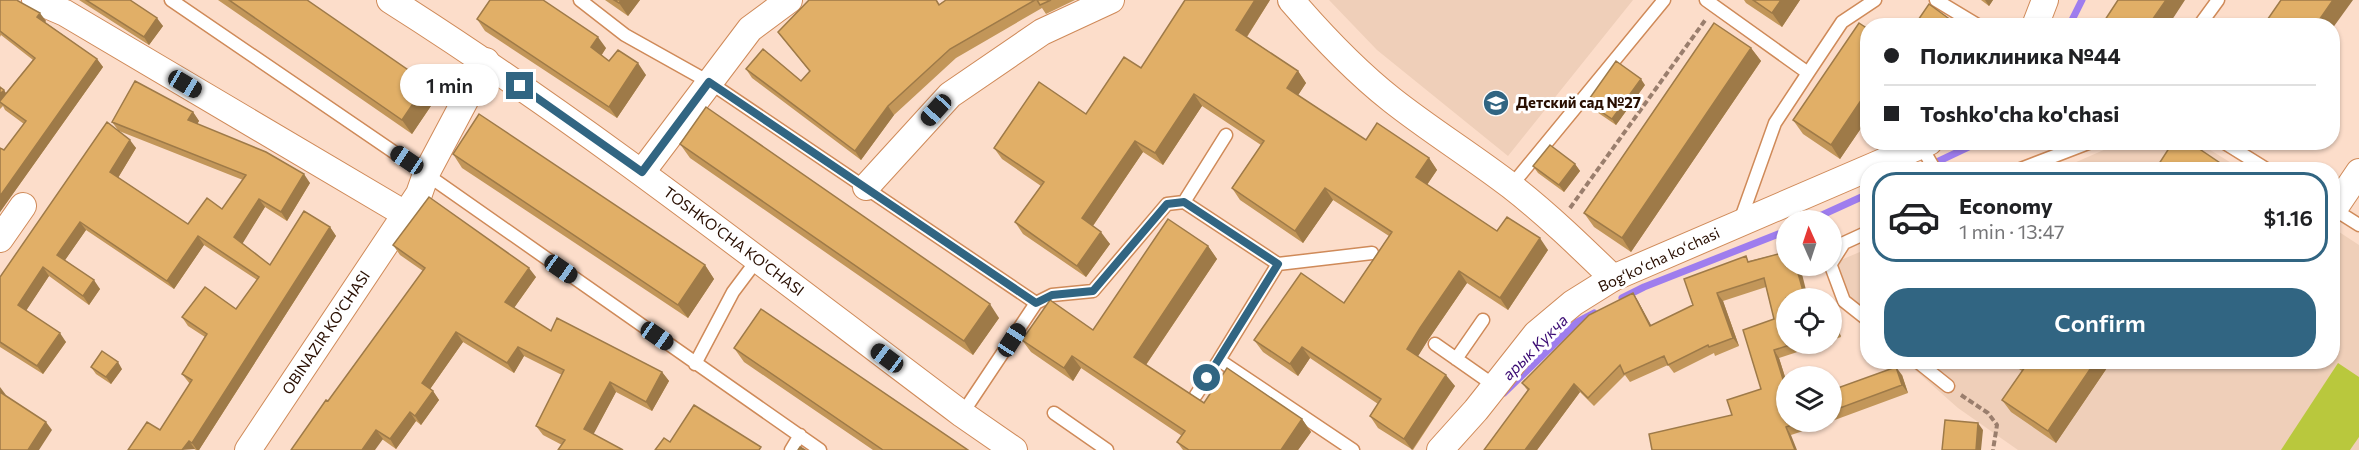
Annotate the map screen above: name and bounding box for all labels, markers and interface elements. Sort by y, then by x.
text: Поликлиника №44 [1920,42,2121,69]
callout: 1 min [400,65,499,107]
car [165,67,205,101]
route end [506,72,533,99]
text: 1 min [426,73,473,97]
school or university icon: Детский сад №27 [1481,88,1511,118]
car [917,91,955,129]
place label: Детский сад №27 [1516,93,1641,111]
text: Toshko'cha ko'chasi [1920,100,2119,127]
car [387,142,427,178]
street label: TOSHKO'CHA KO'CHASI [660,182,808,299]
icon: car [1887,190,1941,244]
text: Economy [1959,192,2053,219]
text: $1.16 [2263,204,2313,231]
north arrow [1776,210,1842,276]
map controls [1776,210,1842,432]
text: 1 min · 13:47 [1959,219,2065,243]
street label: Bogʻkoʻcha koʻchasi [1595,223,1722,295]
car [541,251,581,287]
street label: OBINAZIR KO'CHASI [278,267,373,397]
button: locate [1776,288,1842,354]
button: Confirm [1884,288,2316,357]
water label: арык Кукча [1498,310,1571,383]
car [637,318,677,354]
car [995,320,1029,360]
car [867,340,907,376]
route start [1193,364,1220,391]
button: layers [1776,366,1842,432]

